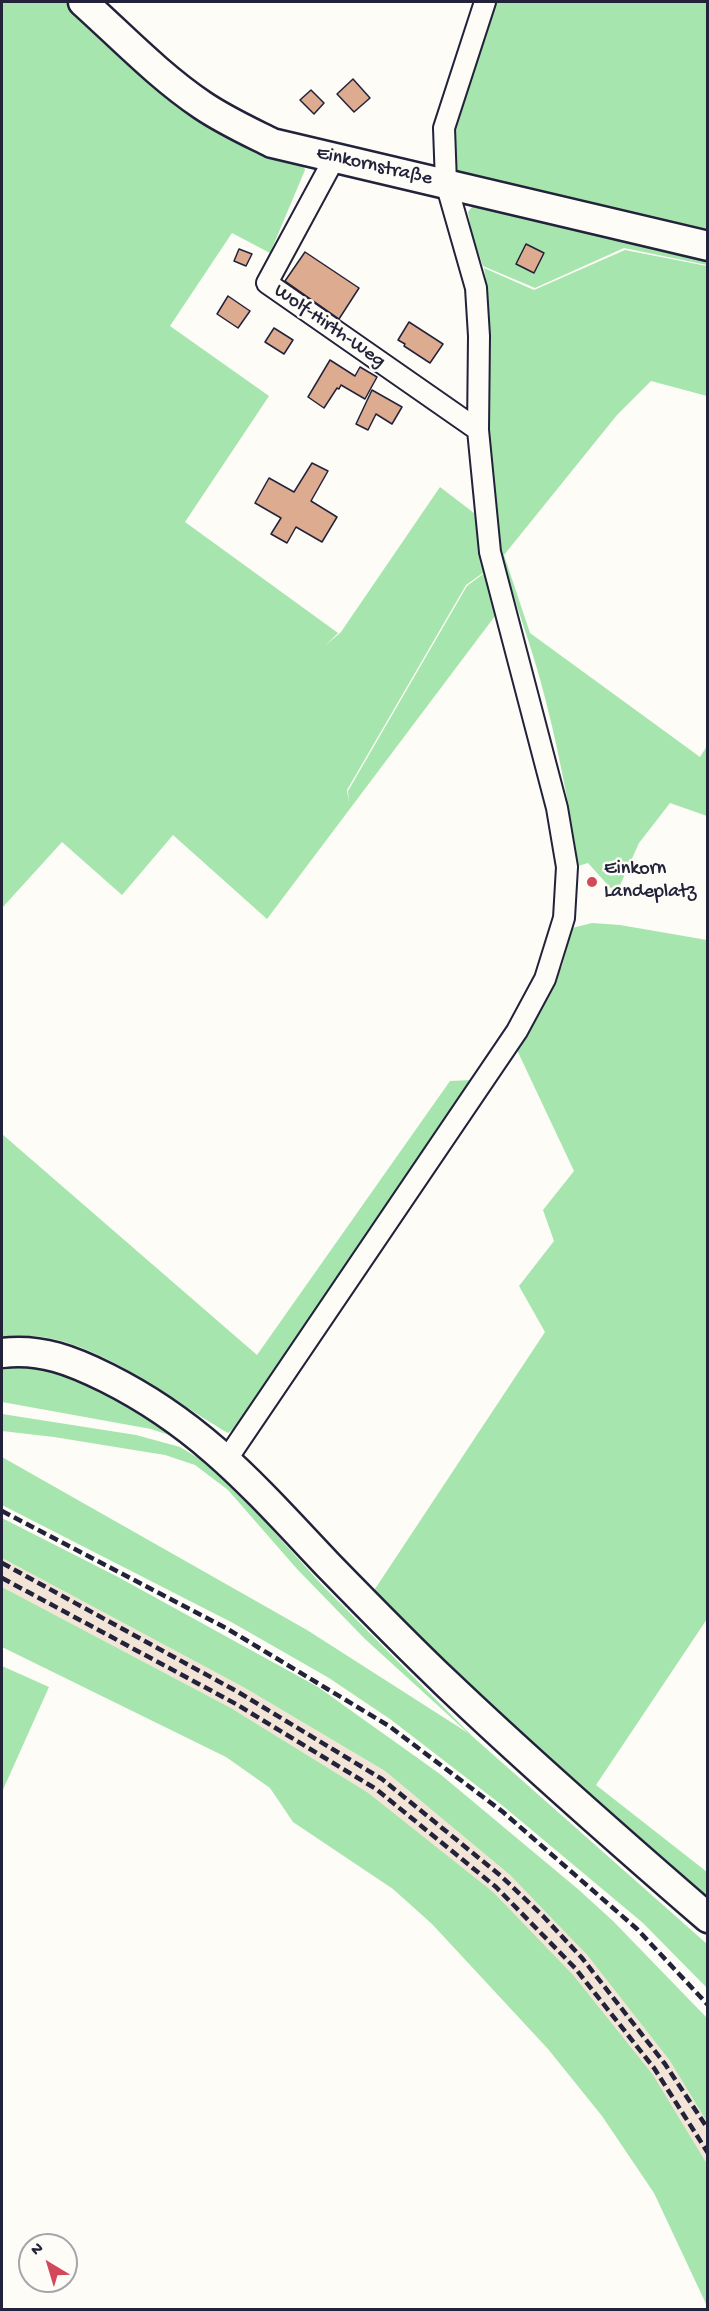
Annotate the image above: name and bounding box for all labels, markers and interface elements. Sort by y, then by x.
street label: Einkornstraße [314,142,434,192]
street label: Wolf-Hirth-Weg [269,280,389,374]
place label: Einkorn Landeplatz [604,858,696,905]
marker: Einkorn Landeplatz [585,875,599,889]
north arrow [18,2233,78,2293]
text: N [28,2239,48,2261]

